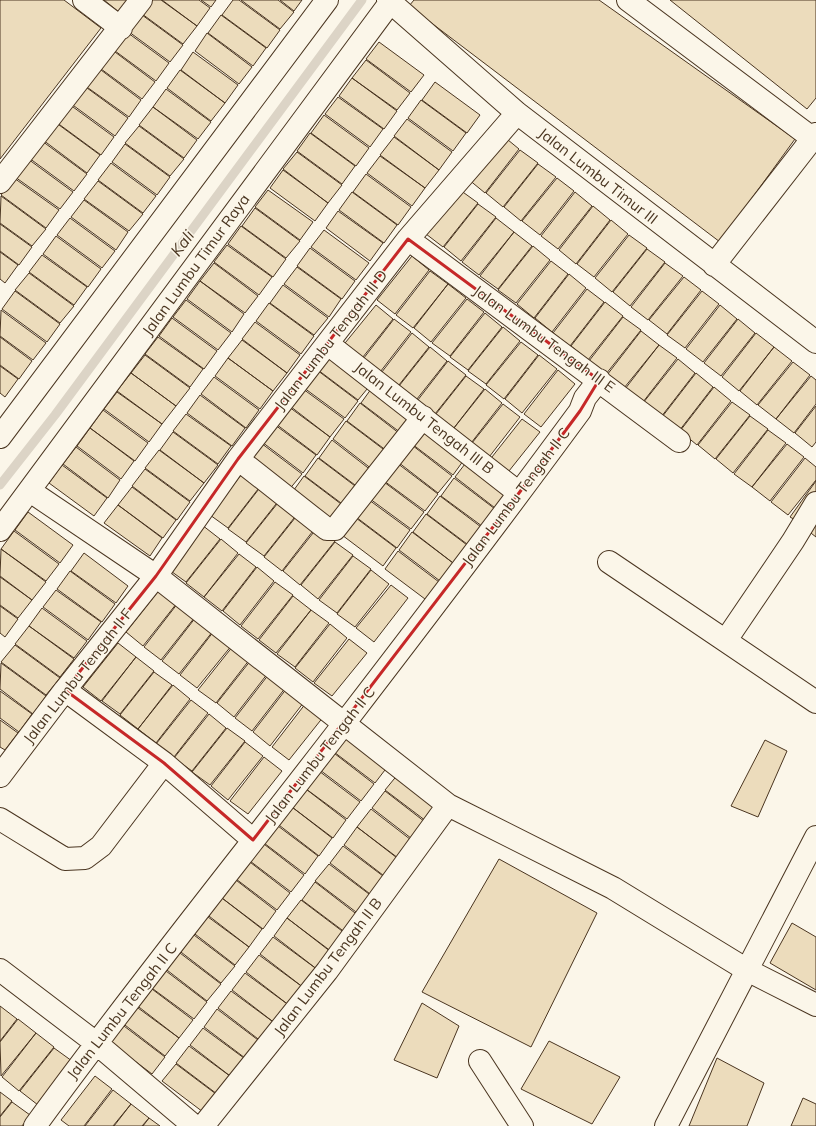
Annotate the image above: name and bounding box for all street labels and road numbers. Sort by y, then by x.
street label: Jalan Lumbu Timur III [535,123,662,228]
street label: Jalan Lumbu Timur Raya [138,190,253,339]
street label: Jalan Lumbu Tengah III D [270,266,391,414]
street label: Jalan Lumbu Tengah III E [470,281,619,397]
street label: Jalan Lumbu Tengah III B [351,357,498,478]
street label: Jalan Lumbu Tengah II C [457,424,574,570]
street label: Jalan Lumbu Tengah II F [19,604,136,747]
street label: Jalan Lumbu Tengah II C [260,683,379,827]
street label: Jalan Lumbu Tengah II B [269,894,386,1040]
street label: Jalan Lumbu Tengah II C [62,939,181,1083]

